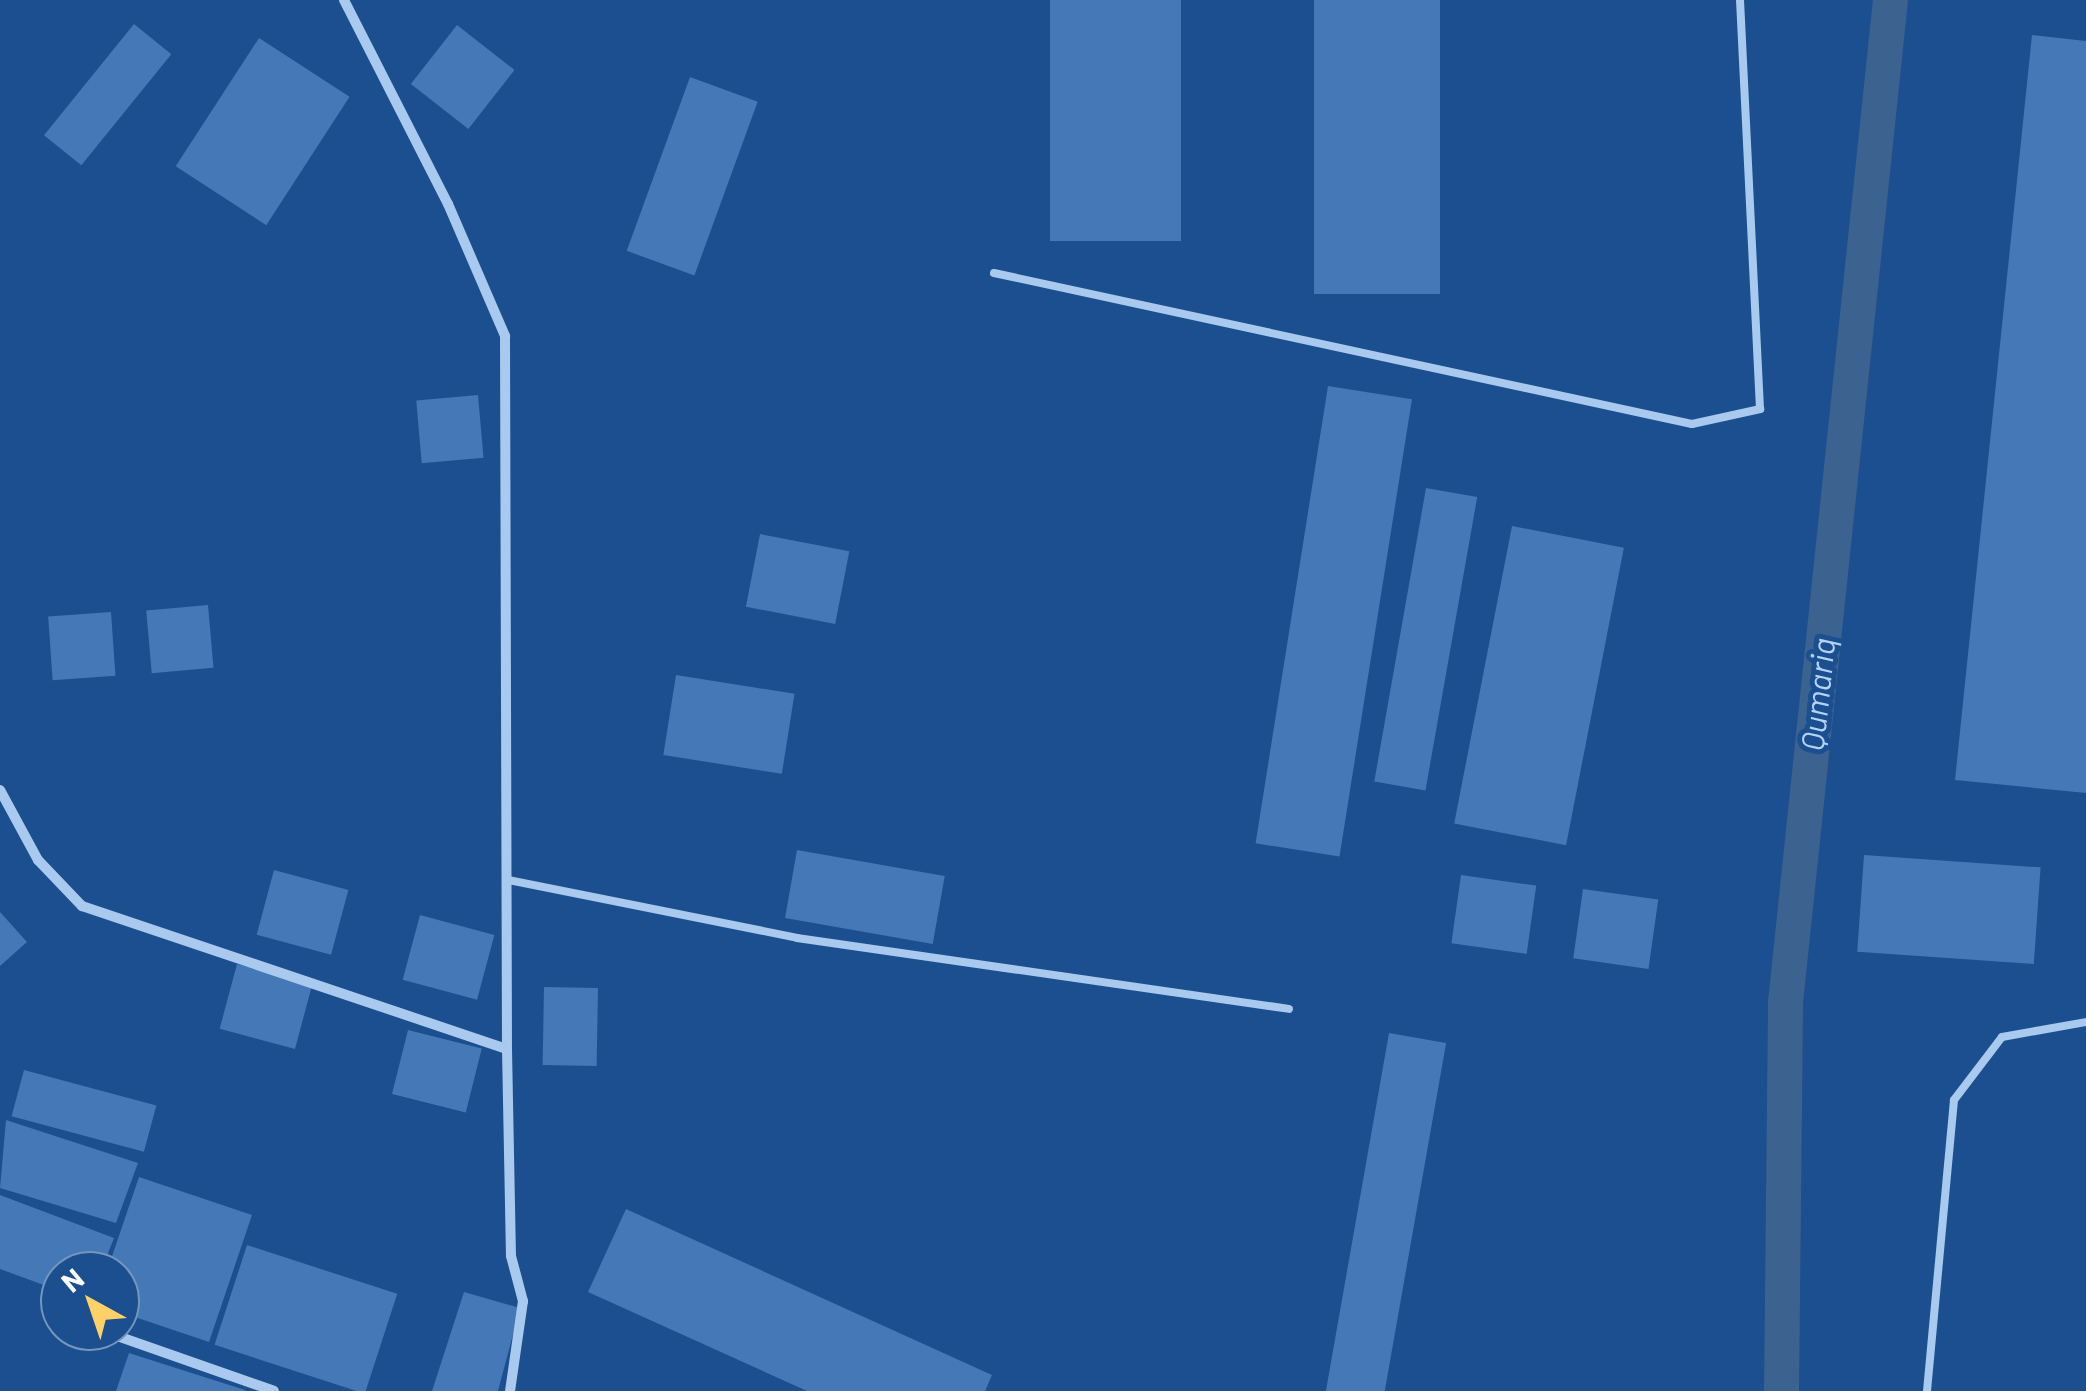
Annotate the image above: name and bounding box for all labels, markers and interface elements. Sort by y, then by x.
water label: Qumariq [1792,636,1842,752]
north arrow [40,1251,140,1351]
text: N [54,1261,90,1299]

